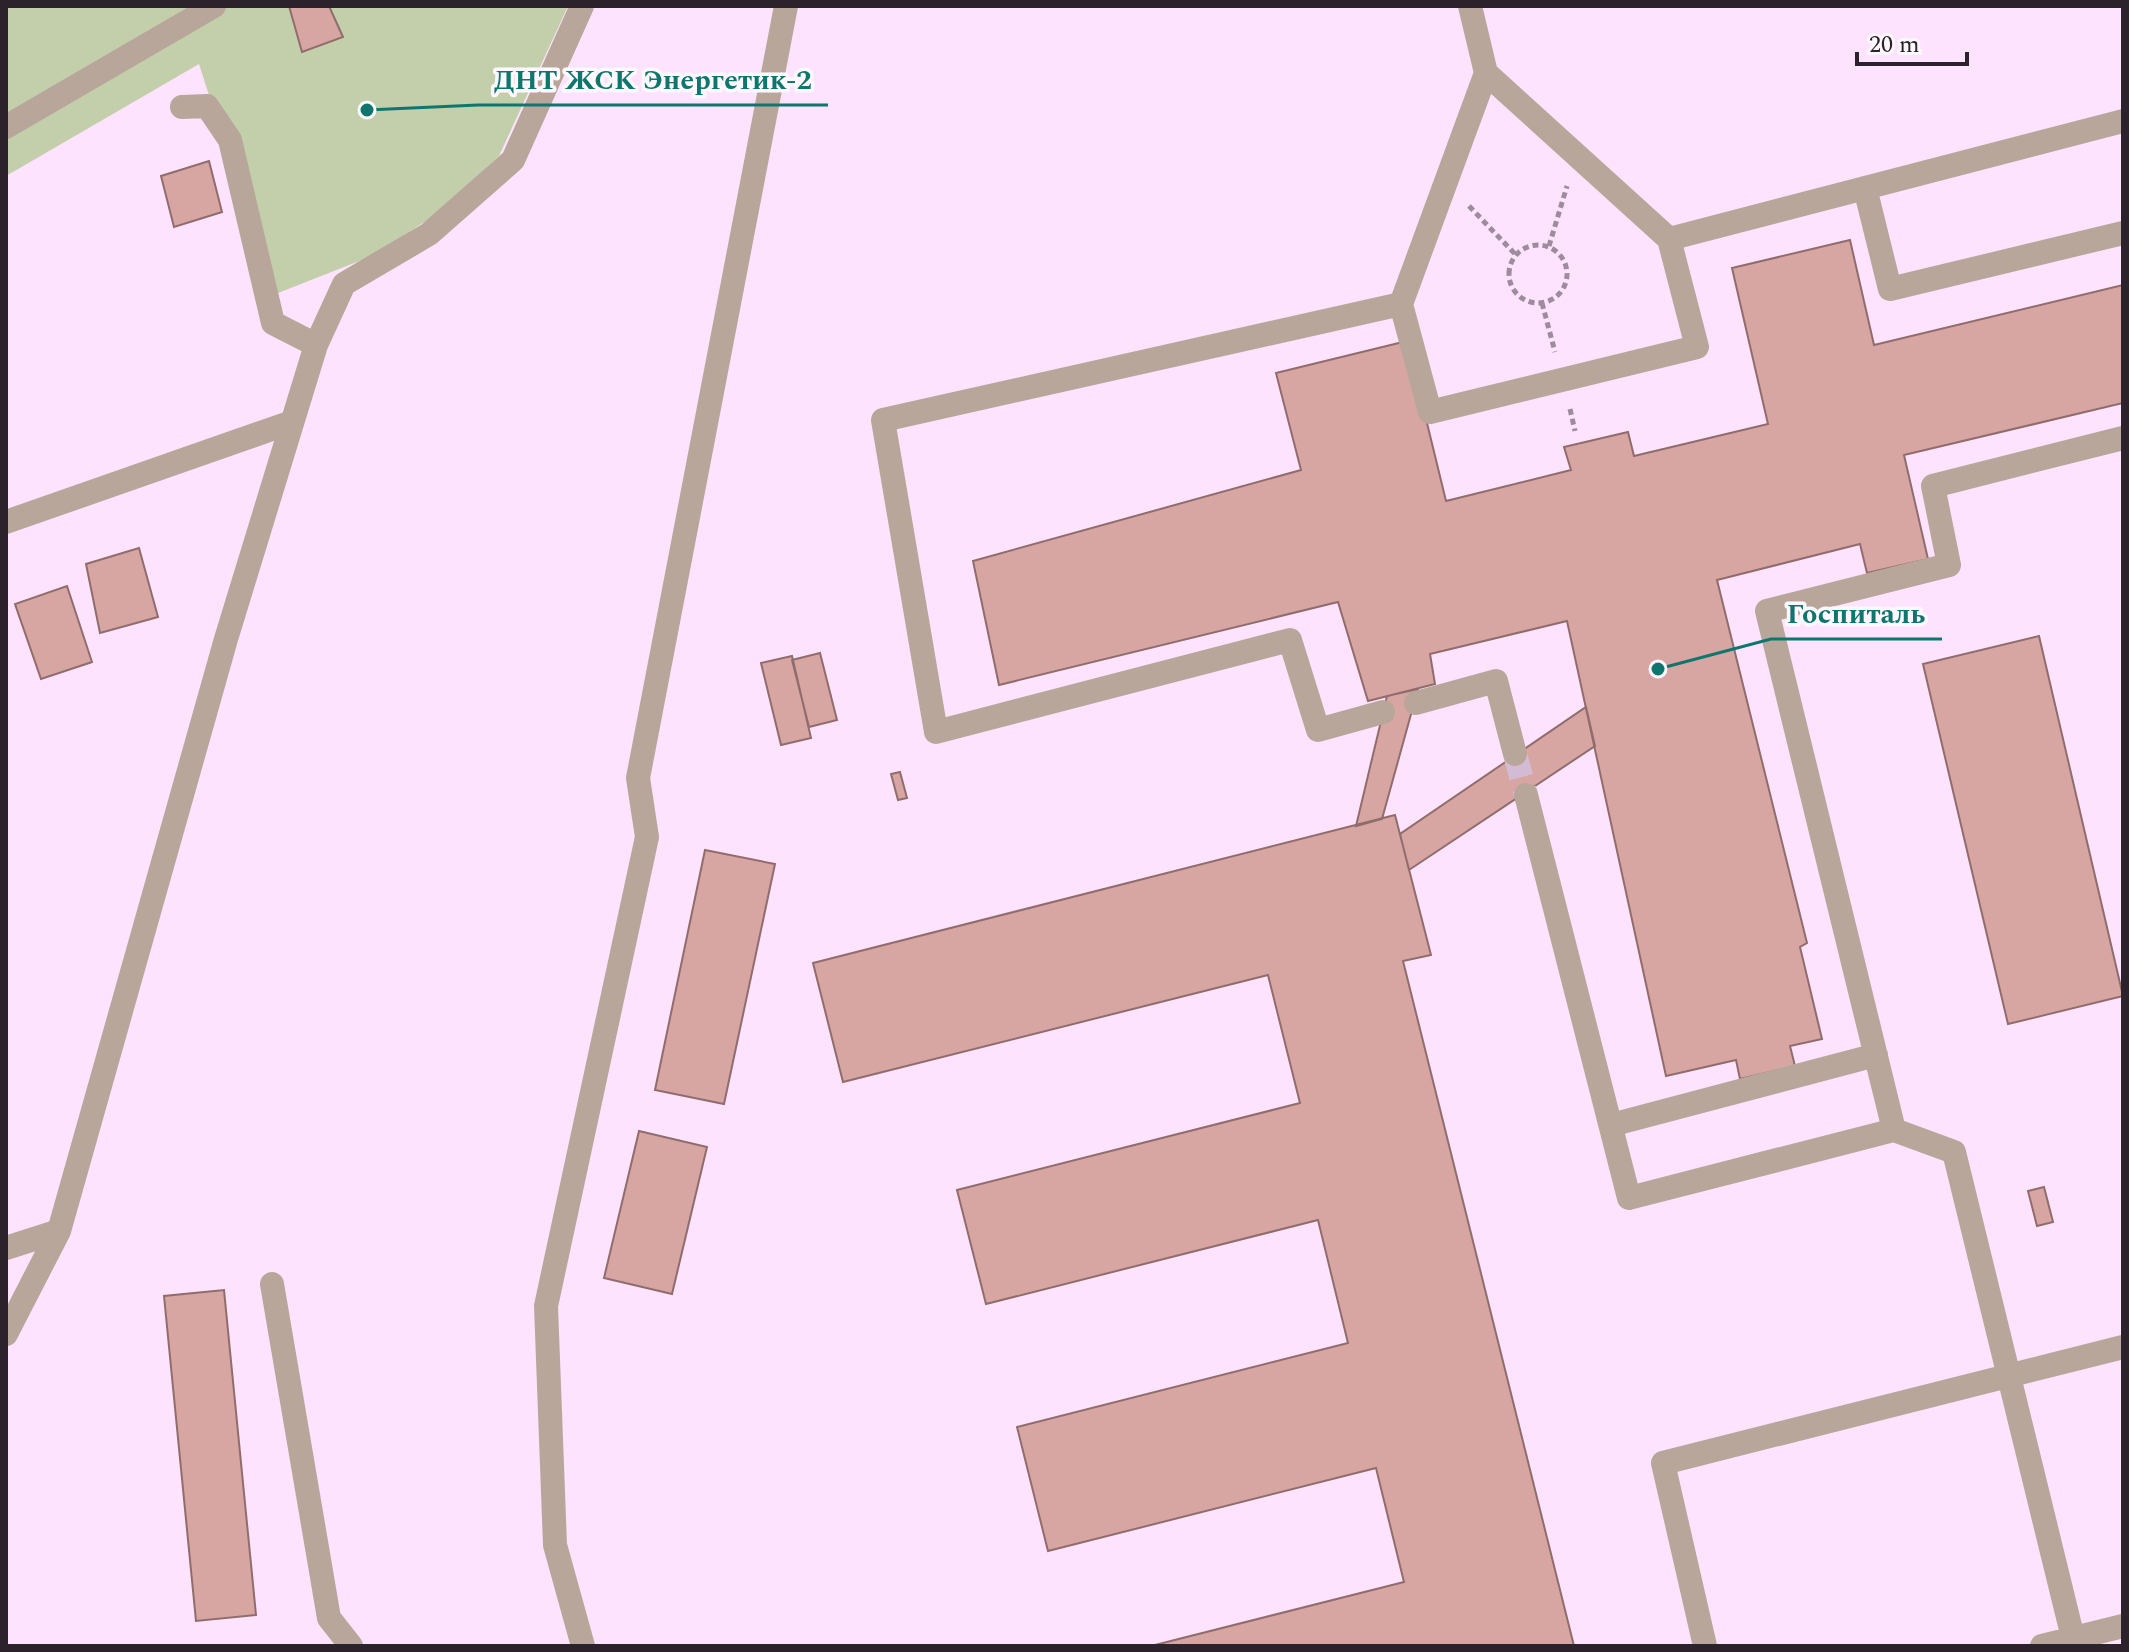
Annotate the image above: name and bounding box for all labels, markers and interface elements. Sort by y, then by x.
scale bar [1857,16,1967,66]
text: 20 m [1869,27,1920,63]
callout: ДНТ ЖСК Энергетик-2 [478,53,828,105]
text: ДНТ ЖСК Энергетик-2 [494,59,812,102]
callout: Госпиталь [1771,587,1942,639]
text: Госпиталь [1787,593,1925,636]

